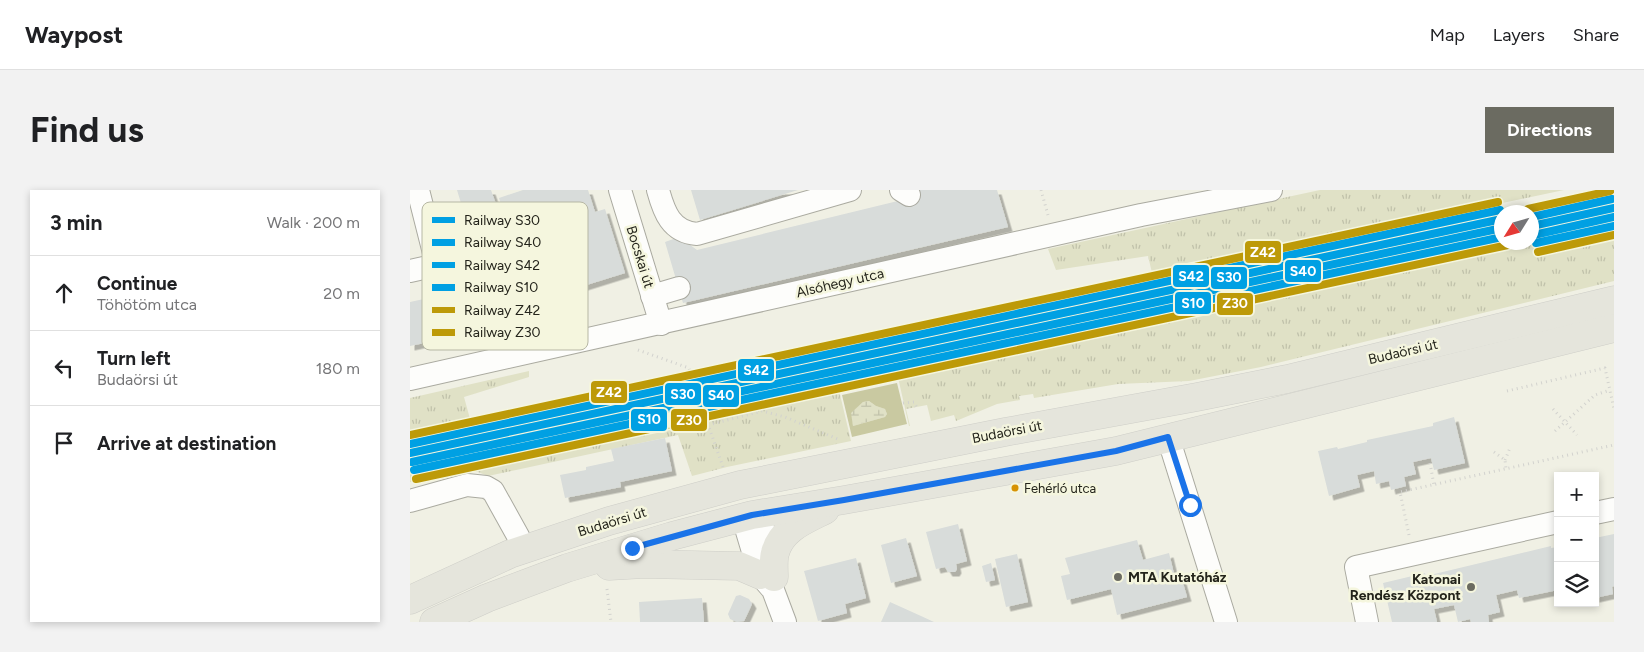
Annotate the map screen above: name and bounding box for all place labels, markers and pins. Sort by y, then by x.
place label: Fehérló utca [1024,481,1096,496]
marker: Fehérló utca [1010,483,1020,493]
place label: MTA Kutatóház [1128,569,1227,586]
marker: MTA Kutatóház [1112,571,1124,583]
place label: Katonai Rendész Központ [1350,571,1461,604]
marker: Katonai Rendész Központ [1465,581,1477,593]

